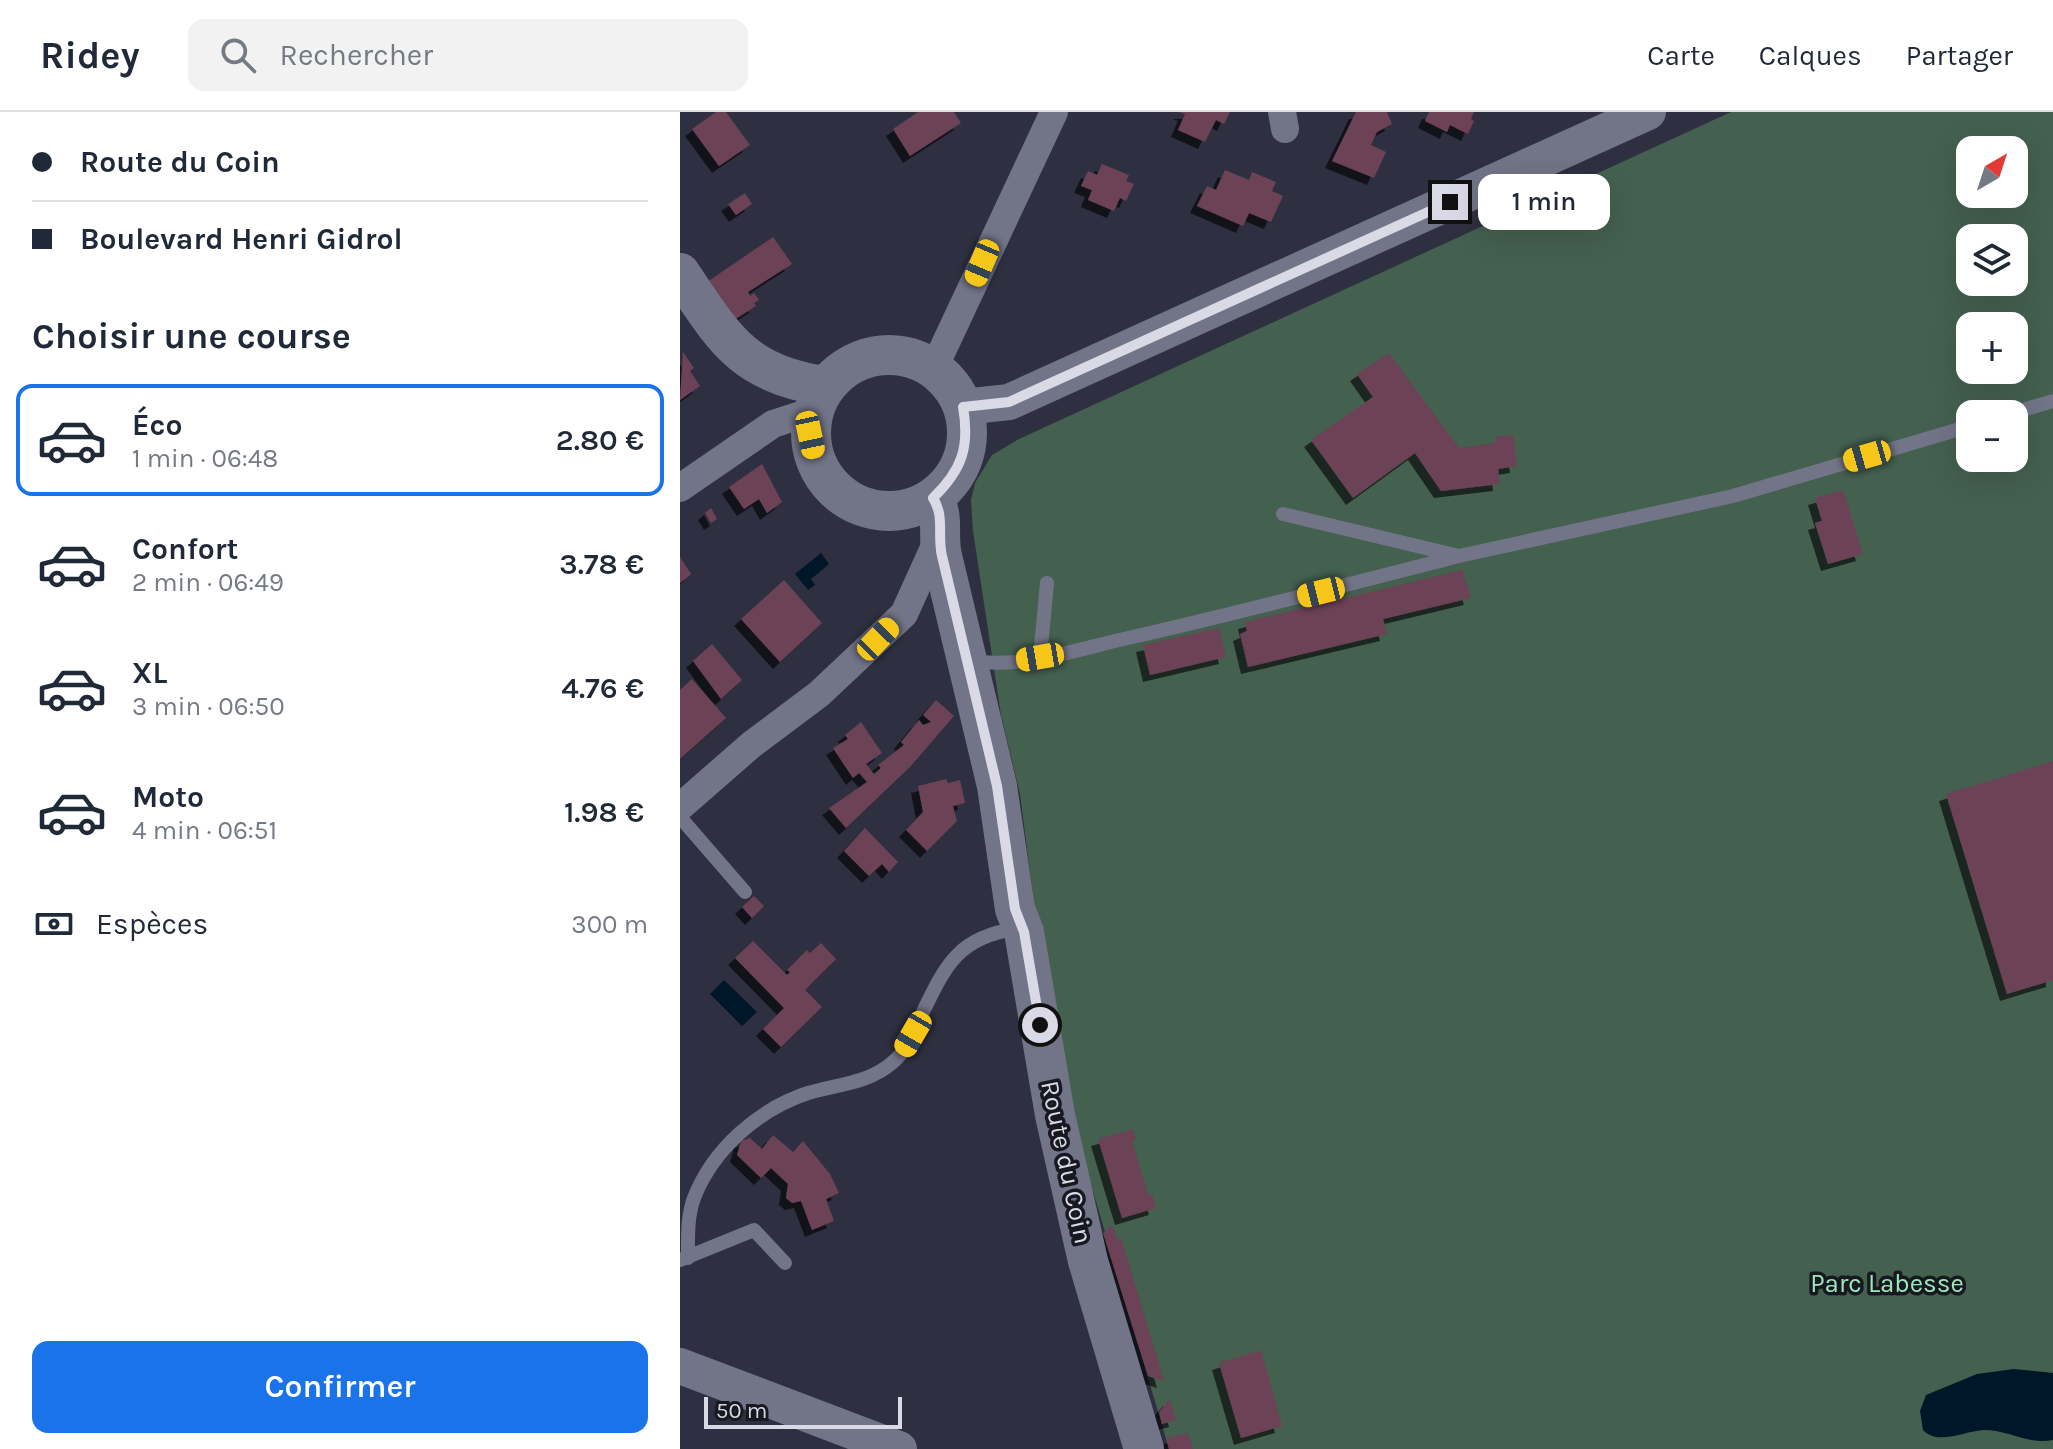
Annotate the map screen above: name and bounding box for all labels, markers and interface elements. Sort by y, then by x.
search box [188,19,748,91]
text: Ridey [40,33,140,78]
icon: search [216,33,260,77]
text: Rechercher [280,37,433,73]
text: Carte [1647,39,1715,72]
text: Calques [1759,39,1862,72]
text: Partager [1906,39,2013,72]
north arrow [1956,136,2028,208]
map controls [1956,136,2028,472]
text: Route du Coin [80,144,280,180]
callout: 1 min [1478,174,1610,230]
route end [1432,184,1468,220]
text: 1 min [1512,186,1576,217]
text: Boulevard Henri Gidrol [80,221,403,257]
button: layers [1956,224,2028,296]
car [962,236,1002,290]
button: + [1956,312,2028,384]
text: Choisir une course [32,315,351,357]
button: − [1956,400,2028,472]
icon: car [36,404,108,476]
text: Éco [132,407,182,443]
car [793,409,827,461]
text: 2.80 € [556,422,644,458]
car [1841,438,1893,474]
text: 1 min · 06:48 [132,443,278,474]
icon: car [36,528,108,600]
text: Confort [132,531,238,567]
text: 3.78 € [559,546,644,582]
text: 2 min · 06:49 [132,567,284,598]
car [1295,575,1347,609]
car [853,613,903,665]
car [1014,641,1066,673]
icon: car [36,652,108,724]
text: XL [132,655,167,691]
text: 4.76 € [561,670,644,706]
text: 3 min · 06:50 [132,691,285,722]
icon: car [36,776,108,848]
text: Moto [132,779,204,815]
text: 1.98 € [564,794,644,830]
text: 4 min · 06:51 [132,815,277,846]
icon: cash [32,902,76,946]
text: Espèces [96,906,208,942]
text: 300 m [571,909,648,940]
car [891,1007,935,1061]
route start [1022,1007,1058,1043]
street label: Route du Coin [1034,1078,1099,1247]
park label: Parc Labesse [1810,1268,1964,1299]
button: Confirmer [32,1341,648,1433]
scale bar [704,1393,902,1429]
text: 50 m [716,1398,767,1424]

